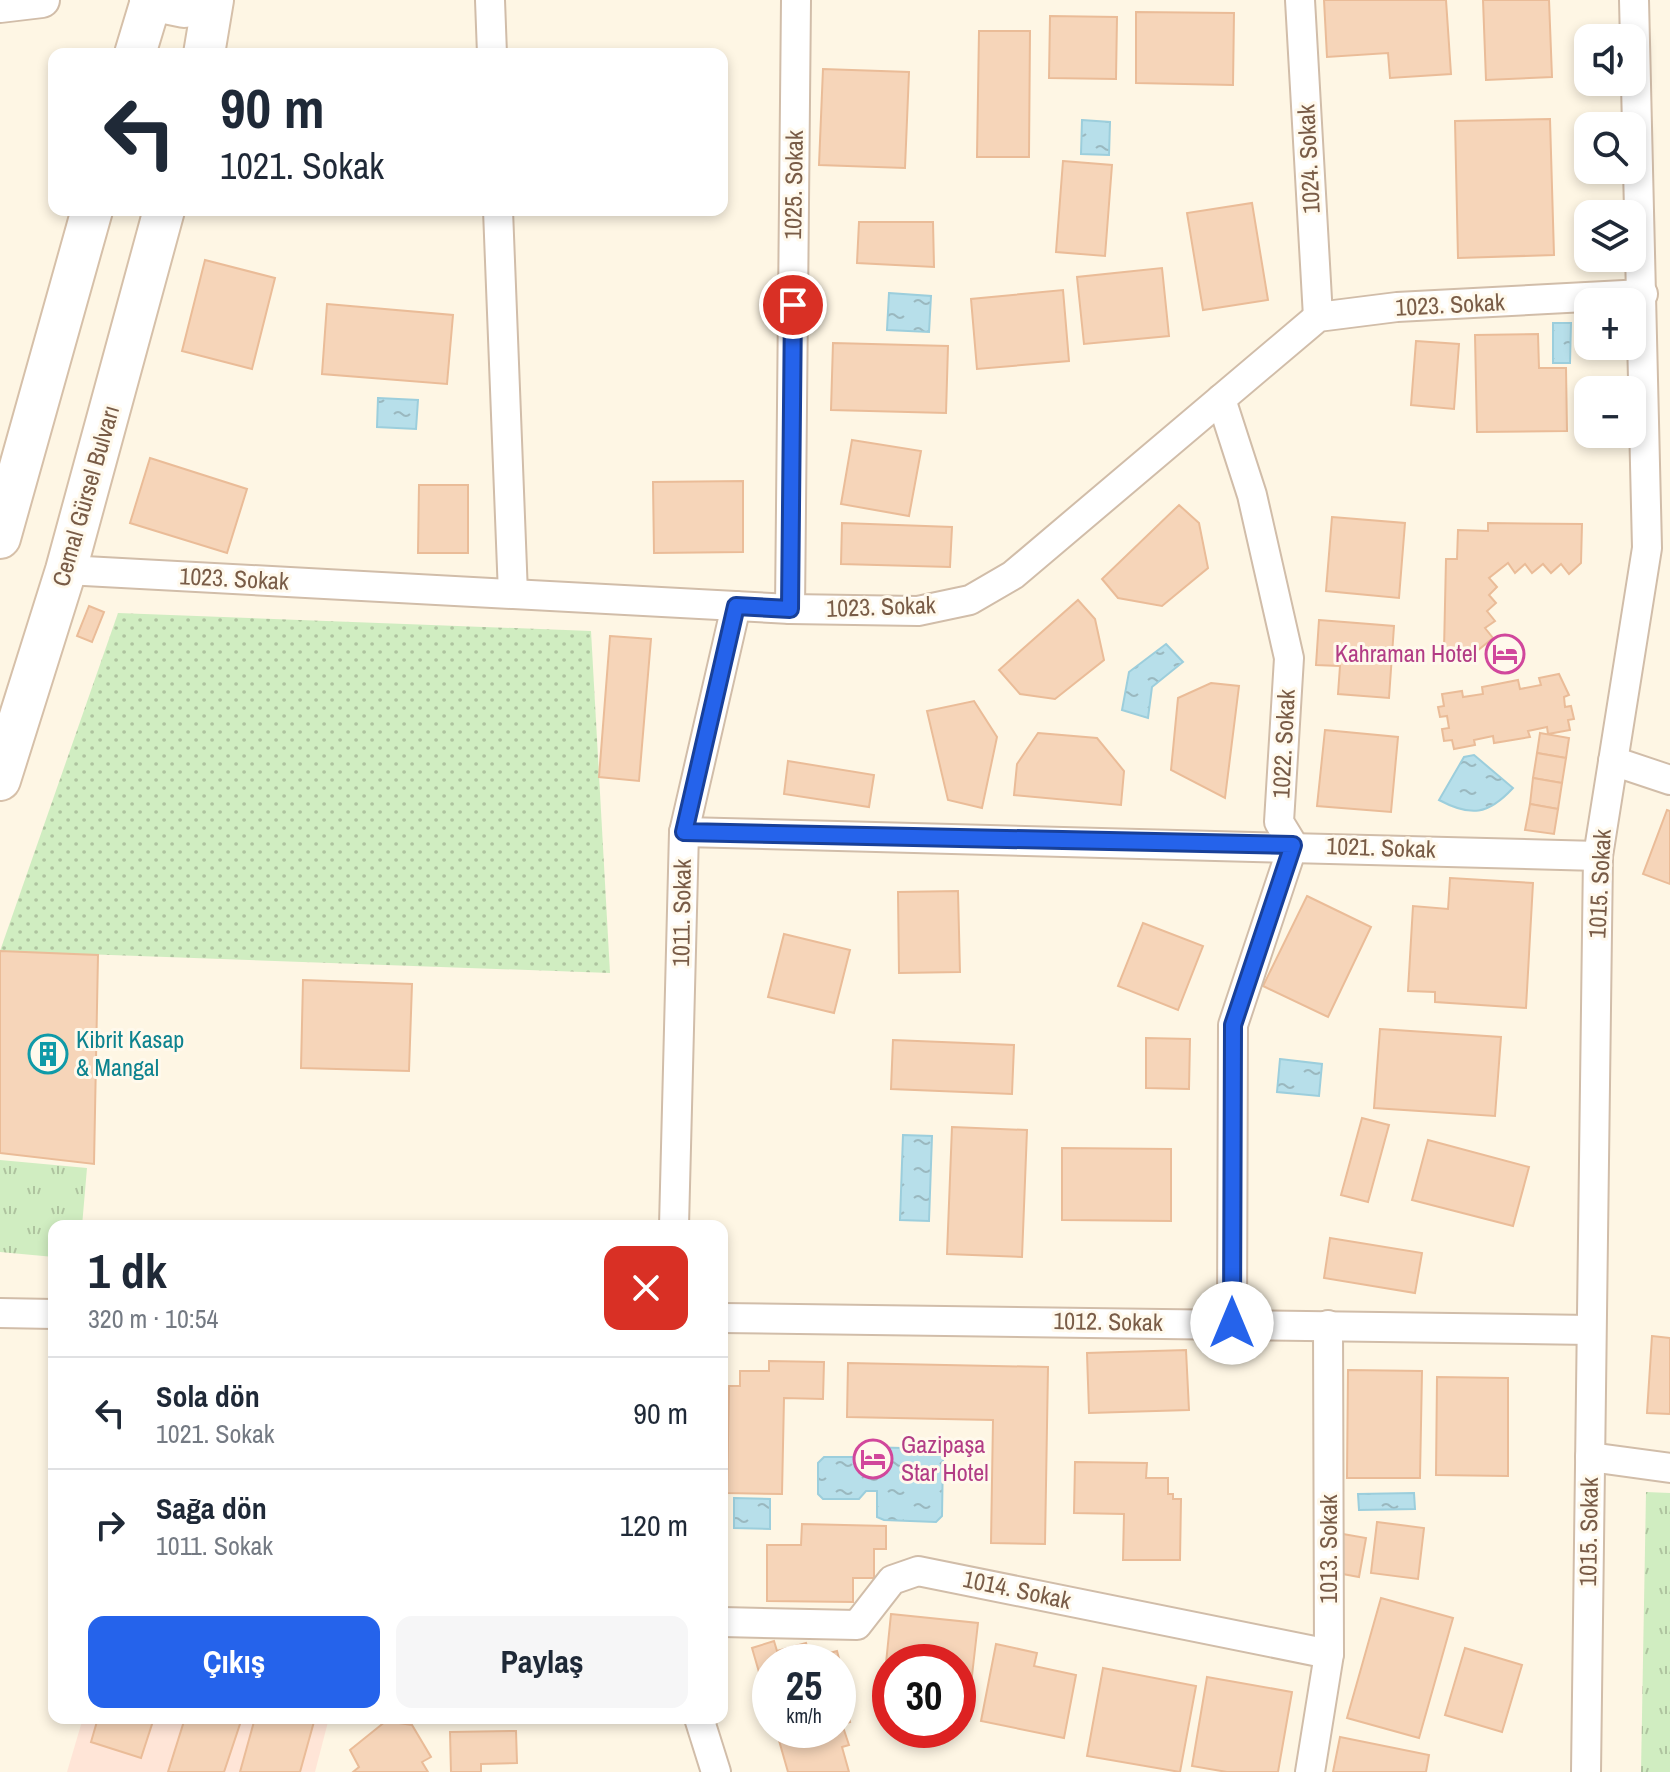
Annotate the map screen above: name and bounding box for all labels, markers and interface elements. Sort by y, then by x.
map controls [1574,24,1646,448]
button: sound [1574,24,1646,96]
text: 90 m [220,70,325,145]
icon: left [88,80,192,184]
street label: 1024. Sokak [1289,103,1327,215]
button: search [1574,112,1646,184]
street label: 1025. Sokak [776,130,810,240]
text: 1021. Sokak [220,142,384,190]
button: layers [1574,200,1646,272]
pin [759,271,827,339]
icon: arrive [771,283,815,327]
street label: 1023. Sokak [1394,285,1506,323]
button: + [1574,288,1646,360]
button: − [1574,376,1646,448]
street label: Cemal Gürsel Bulvarı [44,401,126,590]
street label: 1023. Sokak [179,559,290,597]
street label: 1023. Sokak [826,588,936,624]
hotel icon: Kahraman Hotel [1484,633,1526,675]
place label: Kahraman Hotel [1335,637,1477,669]
street label: 1022. Sokak [1264,688,1302,799]
street label: 1015. Sokak [1580,828,1618,939]
street label: 1021. Sokak [1326,829,1436,865]
street label: 1011. Sokak [664,859,698,967]
place label: Kibrit Kasap & Mangal [76,1023,184,1083]
building icon: Kibrit Kasap & Mangal [27,1033,69,1075]
text: 1 dk [88,1238,167,1303]
button: close [604,1246,688,1330]
position arrow [1190,1281,1274,1365]
text: 320 m · 10:54 [88,1301,218,1336]
street label: 1012. Sokak [1053,1304,1163,1338]
text: Sola dön [156,1376,260,1416]
icon: left [88,1391,132,1435]
text: 90 m [633,1393,688,1433]
text: 1021. Sokak [156,1416,275,1451]
place label: Gazipaşa Star Hotel [901,1428,989,1488]
hotel icon: Gazipaşa Star Hotel [852,1438,894,1480]
street label: 1015. Sokak [1571,1477,1605,1587]
text: Sağa dön [156,1488,267,1528]
street label: 1013. Sokak [1312,1494,1344,1604]
icon: right [88,1503,132,1547]
text: 120 m [620,1505,688,1545]
text: 1011. Sokak [156,1528,273,1563]
street label: 1014. Sokak [960,1562,1074,1616]
button: Çıkış [88,1616,380,1708]
button: Paylaş [396,1616,688,1708]
speed limit sign: 30 [872,1644,976,1748]
text: 25 [786,1659,822,1712]
text: km/h [786,1702,822,1729]

